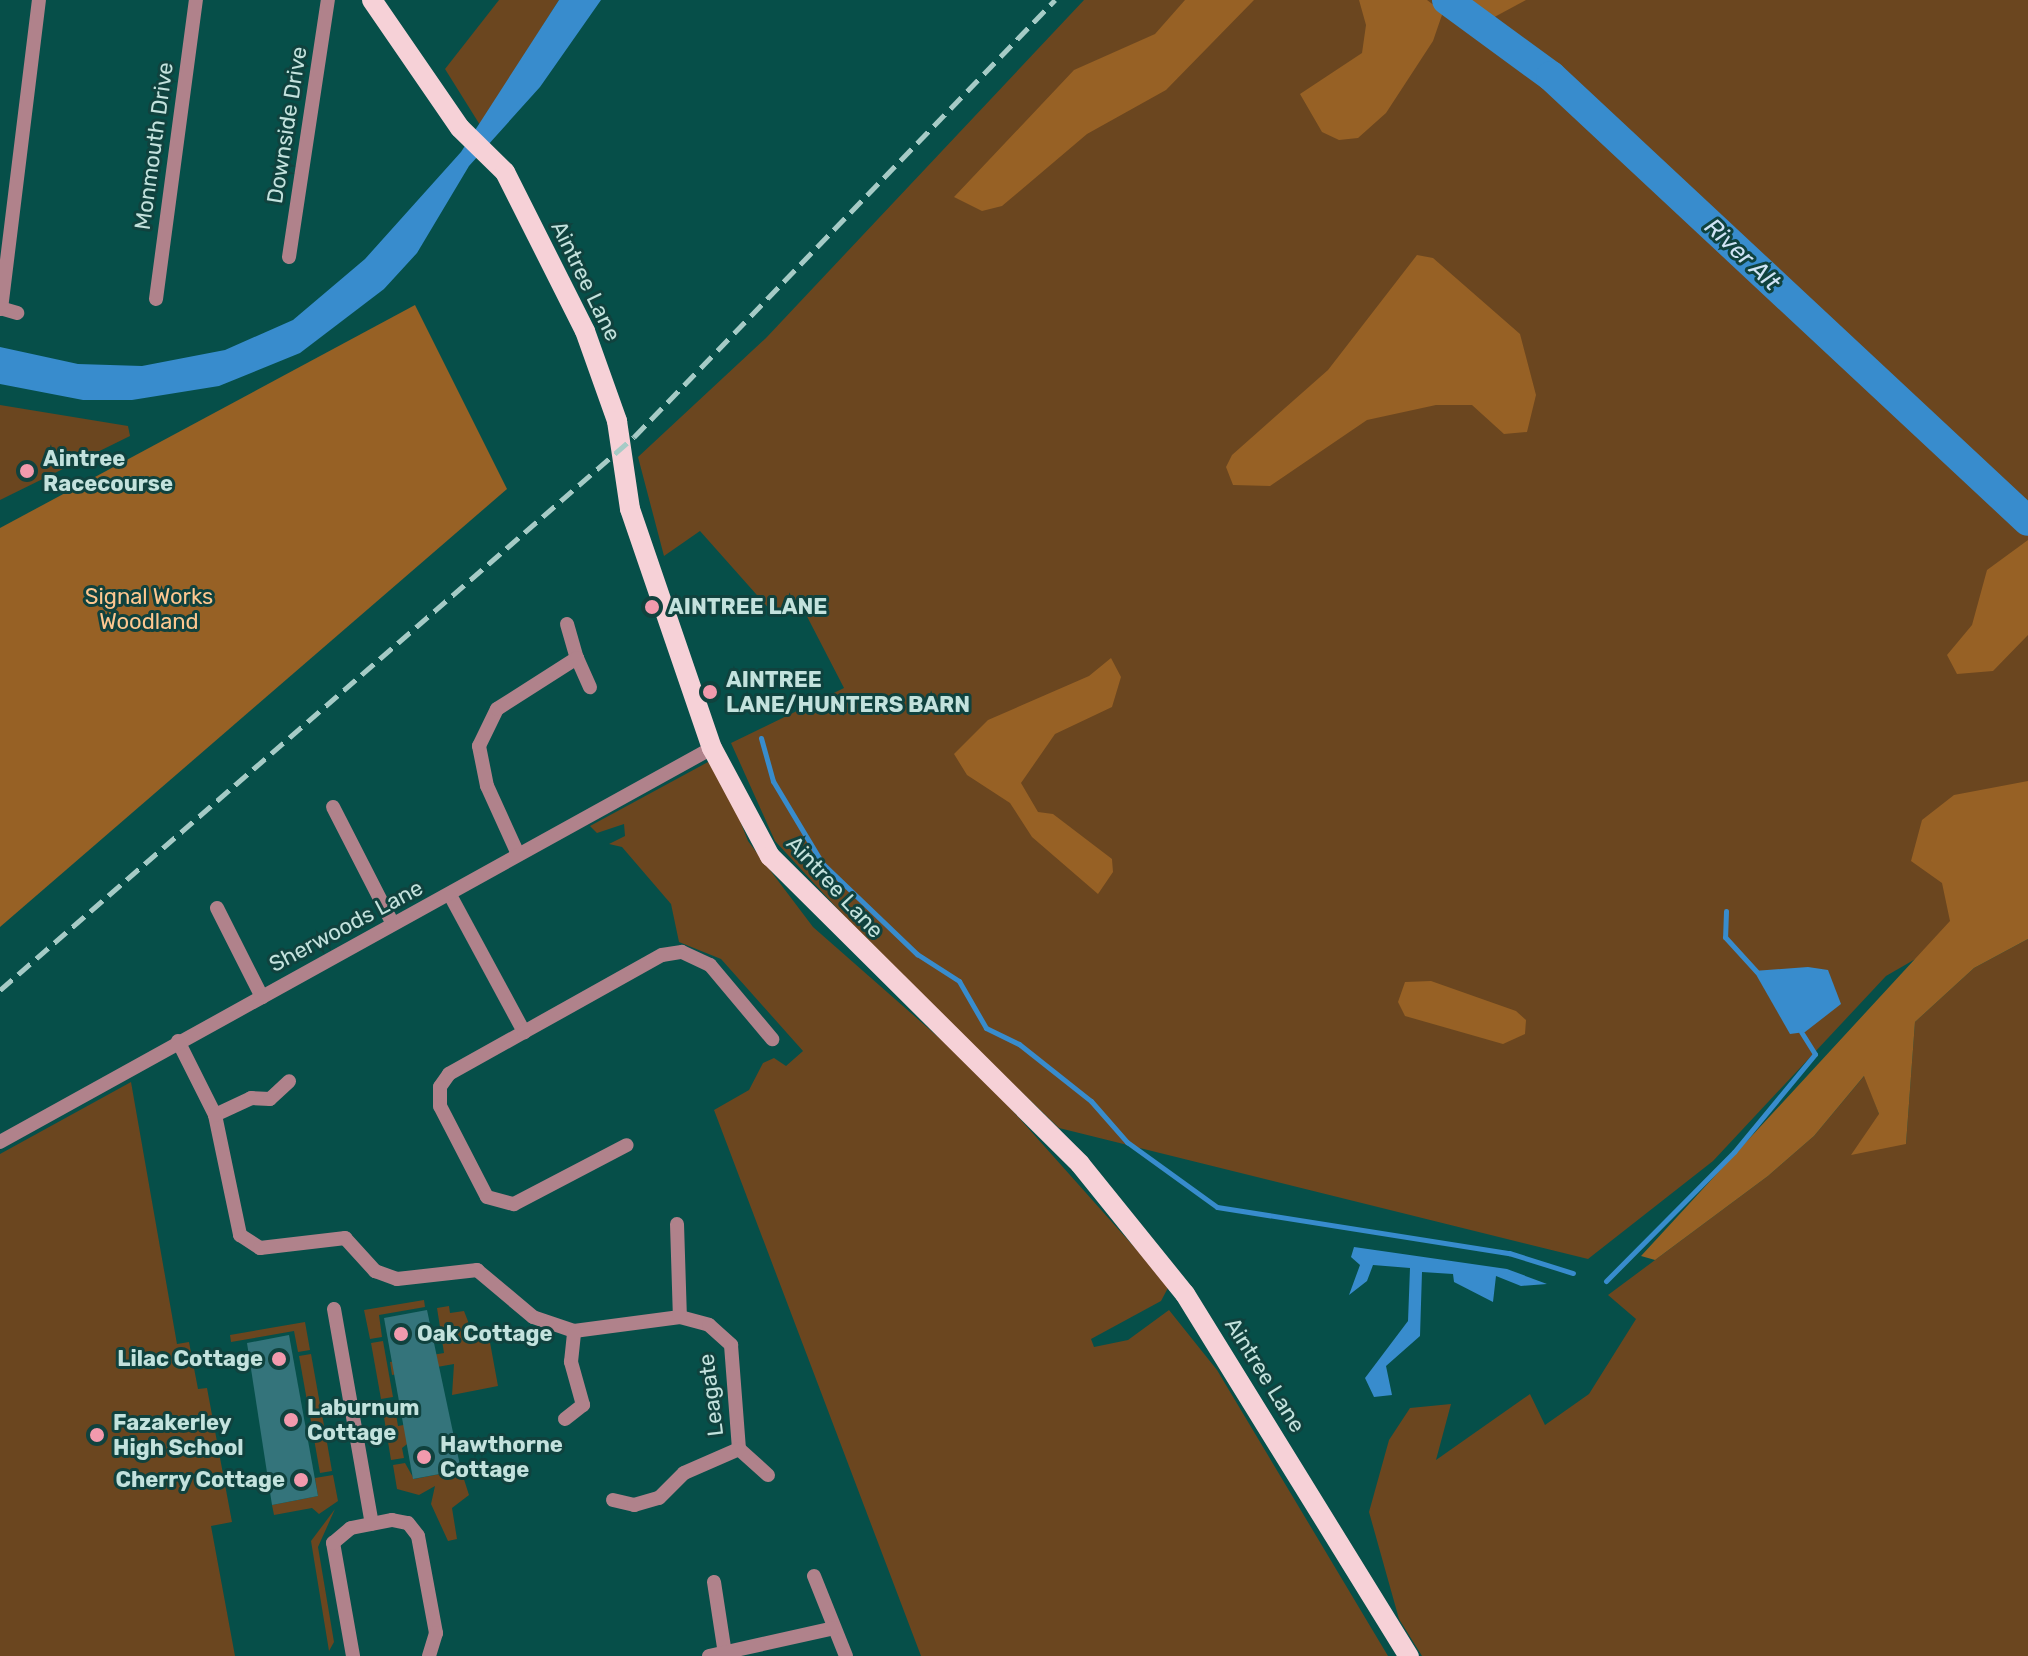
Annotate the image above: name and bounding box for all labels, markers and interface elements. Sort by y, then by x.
street label: Downside Drive [262,45,312,205]
street label: Monmouth Drive [129,60,179,232]
water label: River Alt [1698,212,1786,298]
street label: Aintree Lane [546,217,626,345]
place label: Aintree Racecourse [43,445,173,496]
marker: Aintree Racecourse [18,462,36,480]
park label: Signal Works Woodland [85,583,213,634]
place label: AINTREE LANE [668,594,827,620]
marker: AINTREE LANE [643,598,661,616]
place label: AINTREE LANE/HUNTERS BARN [726,666,970,718]
marker: AINTREE LANE/HUNTERS BARN [701,683,719,701]
street label: Aintree Lane [781,830,889,944]
street label: Sherwoods Lane [265,874,427,978]
street label: Aintree Lane [1219,1313,1311,1437]
place label: Oak Cottage [417,1321,553,1347]
marker: Oak Cottage [392,1325,410,1343]
place label: Lilac Cottage [117,1346,263,1372]
marker: Lilac Cottage [270,1350,288,1368]
street label: Leagate [693,1352,729,1438]
place label: Laburnum Cottage [307,1394,419,1446]
place label: Fazakerley High School [113,1409,244,1460]
marker: Laburnum Cottage [282,1411,300,1429]
marker: Fazakerley High School [88,1426,106,1444]
place label: Hawthorne Cottage [440,1431,563,1482]
marker: Hawthorne Cottage [415,1448,433,1466]
place label: Cherry Cottage [115,1467,285,1493]
marker: Cherry Cottage [292,1471,310,1489]

